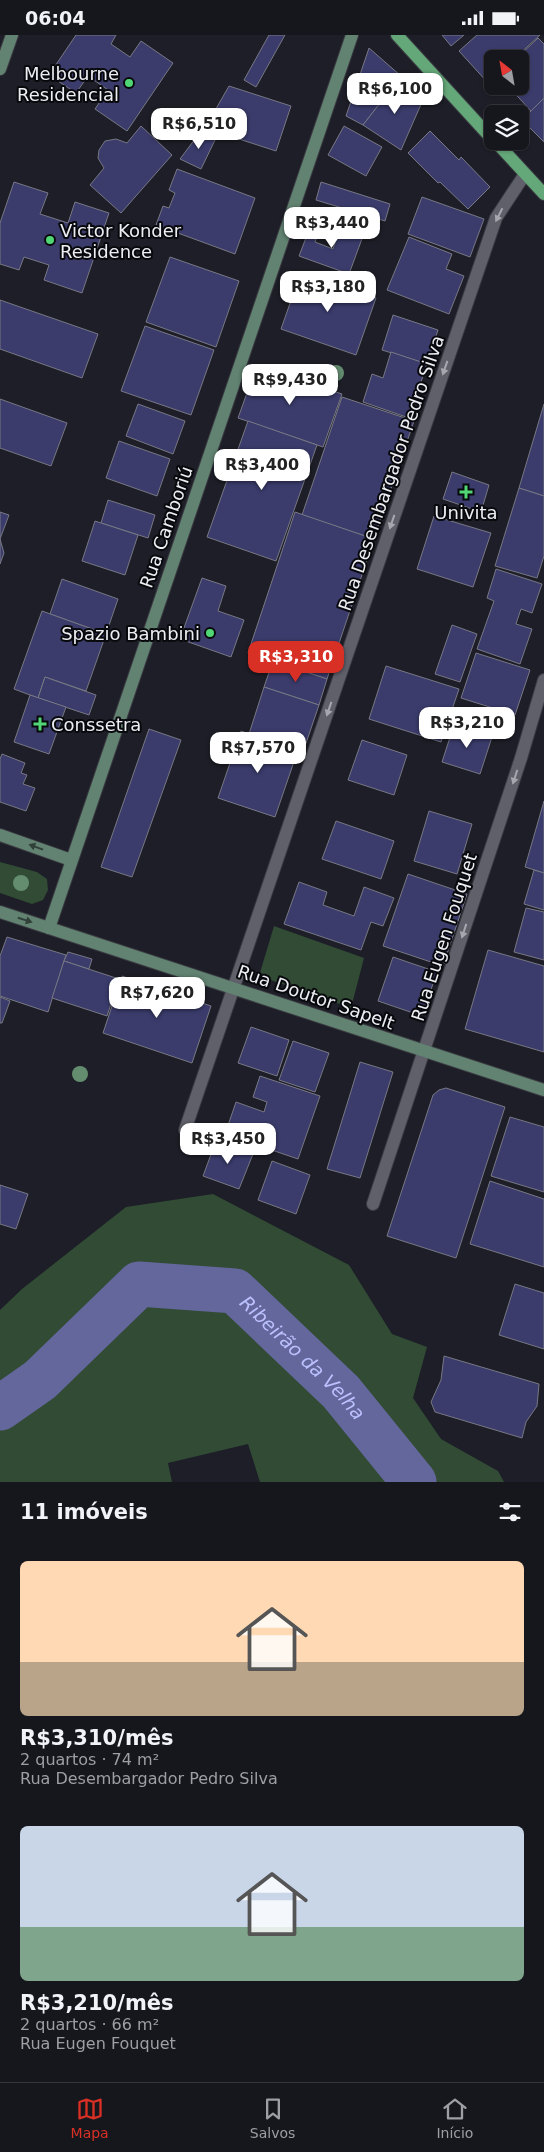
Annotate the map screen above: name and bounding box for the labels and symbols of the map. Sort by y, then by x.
north arrow [484,50,529,95]
place label: Melbourne Residencial [17,63,119,105]
pin: R$6,100 [349,73,441,115]
marker: Melbourne Residencial [123,77,135,89]
pin: R$6,510 [153,107,245,150]
pin: R$3,440 [286,207,378,249]
one-way arrow [495,208,503,222]
place label: Victor Konder Residence [60,220,182,262]
marker: Victor Konder Residence [44,234,56,246]
pin: R$3,180 [282,271,374,313]
street label: Rua Desembargador Pedro Silva [334,333,448,613]
one-way arrow [441,361,449,376]
pin: R$9,430 [244,363,336,406]
pin: R$3,400 [216,449,308,491]
street label: Rua Camboriú [135,463,197,591]
marker: Univita [459,485,473,499]
place label: Univita [434,502,498,523]
one-way arrow [388,515,396,530]
place label: Spazio Bambini [61,623,200,644]
marker: Spazio Bambini [204,627,216,639]
pin: R$3,310 [250,641,342,683]
one-way arrow [325,702,333,717]
pin: R$3,210 [421,707,513,749]
place label: Conssetra [51,714,141,735]
marker: Conssetra [33,717,47,731]
pin: R$7,570 [212,731,304,774]
one-way arrow [511,770,519,785]
one-way arrow [28,843,43,850]
street label: Rua Eugen Fouquet [407,850,481,1024]
one-way arrow [17,916,32,924]
one-way arrow [460,924,468,939]
street label: Rua Doutor Sapelt [235,960,397,1034]
pin: R$7,620 [111,977,203,1019]
pin: R$3,450 [182,1123,274,1165]
water label: Ribeirão da Velha [236,1291,370,1424]

